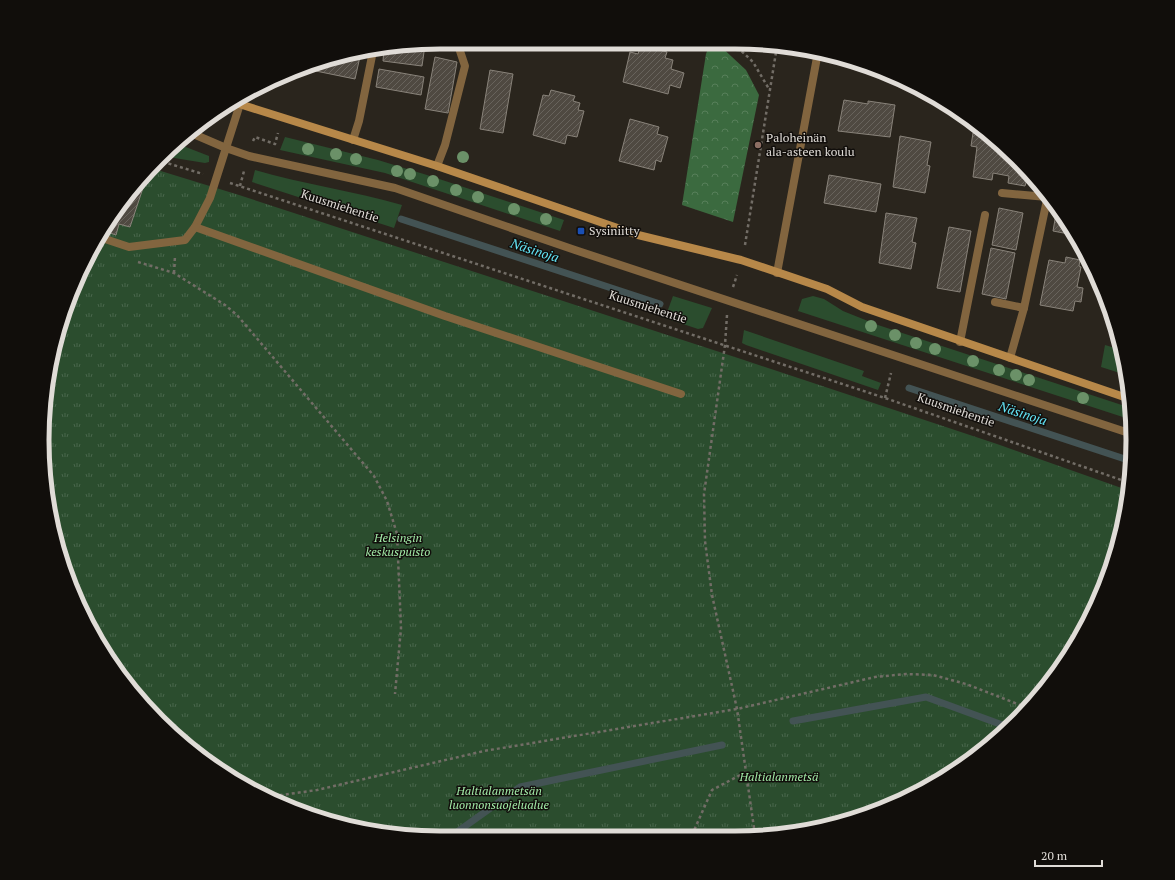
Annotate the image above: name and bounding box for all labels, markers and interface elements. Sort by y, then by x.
place label: Paloheinän ala-asteen koulu [766,130,855,159]
marker: Paloheinän ala-asteen koulu [753,140,763,150]
street label: Kuusmiehentie [299,186,381,225]
place label: Sysiniitty [589,223,641,238]
marker: Sysiniitty [576,226,586,236]
water label: Näsinoja [508,233,561,266]
street label: Kuusmiehentie [607,287,689,326]
street label: Kuusmiehentie [915,389,997,430]
water label: Näsinoja [996,396,1049,429]
park label: Helsingin keskuspuisto [366,530,430,559]
park label: Haltialanmetsä [738,769,819,784]
park label: Haltialanmetsän luonnonsuojelualue [449,783,549,812]
scale bar [1035,842,1102,868]
text: 20 m [1041,848,1068,863]

